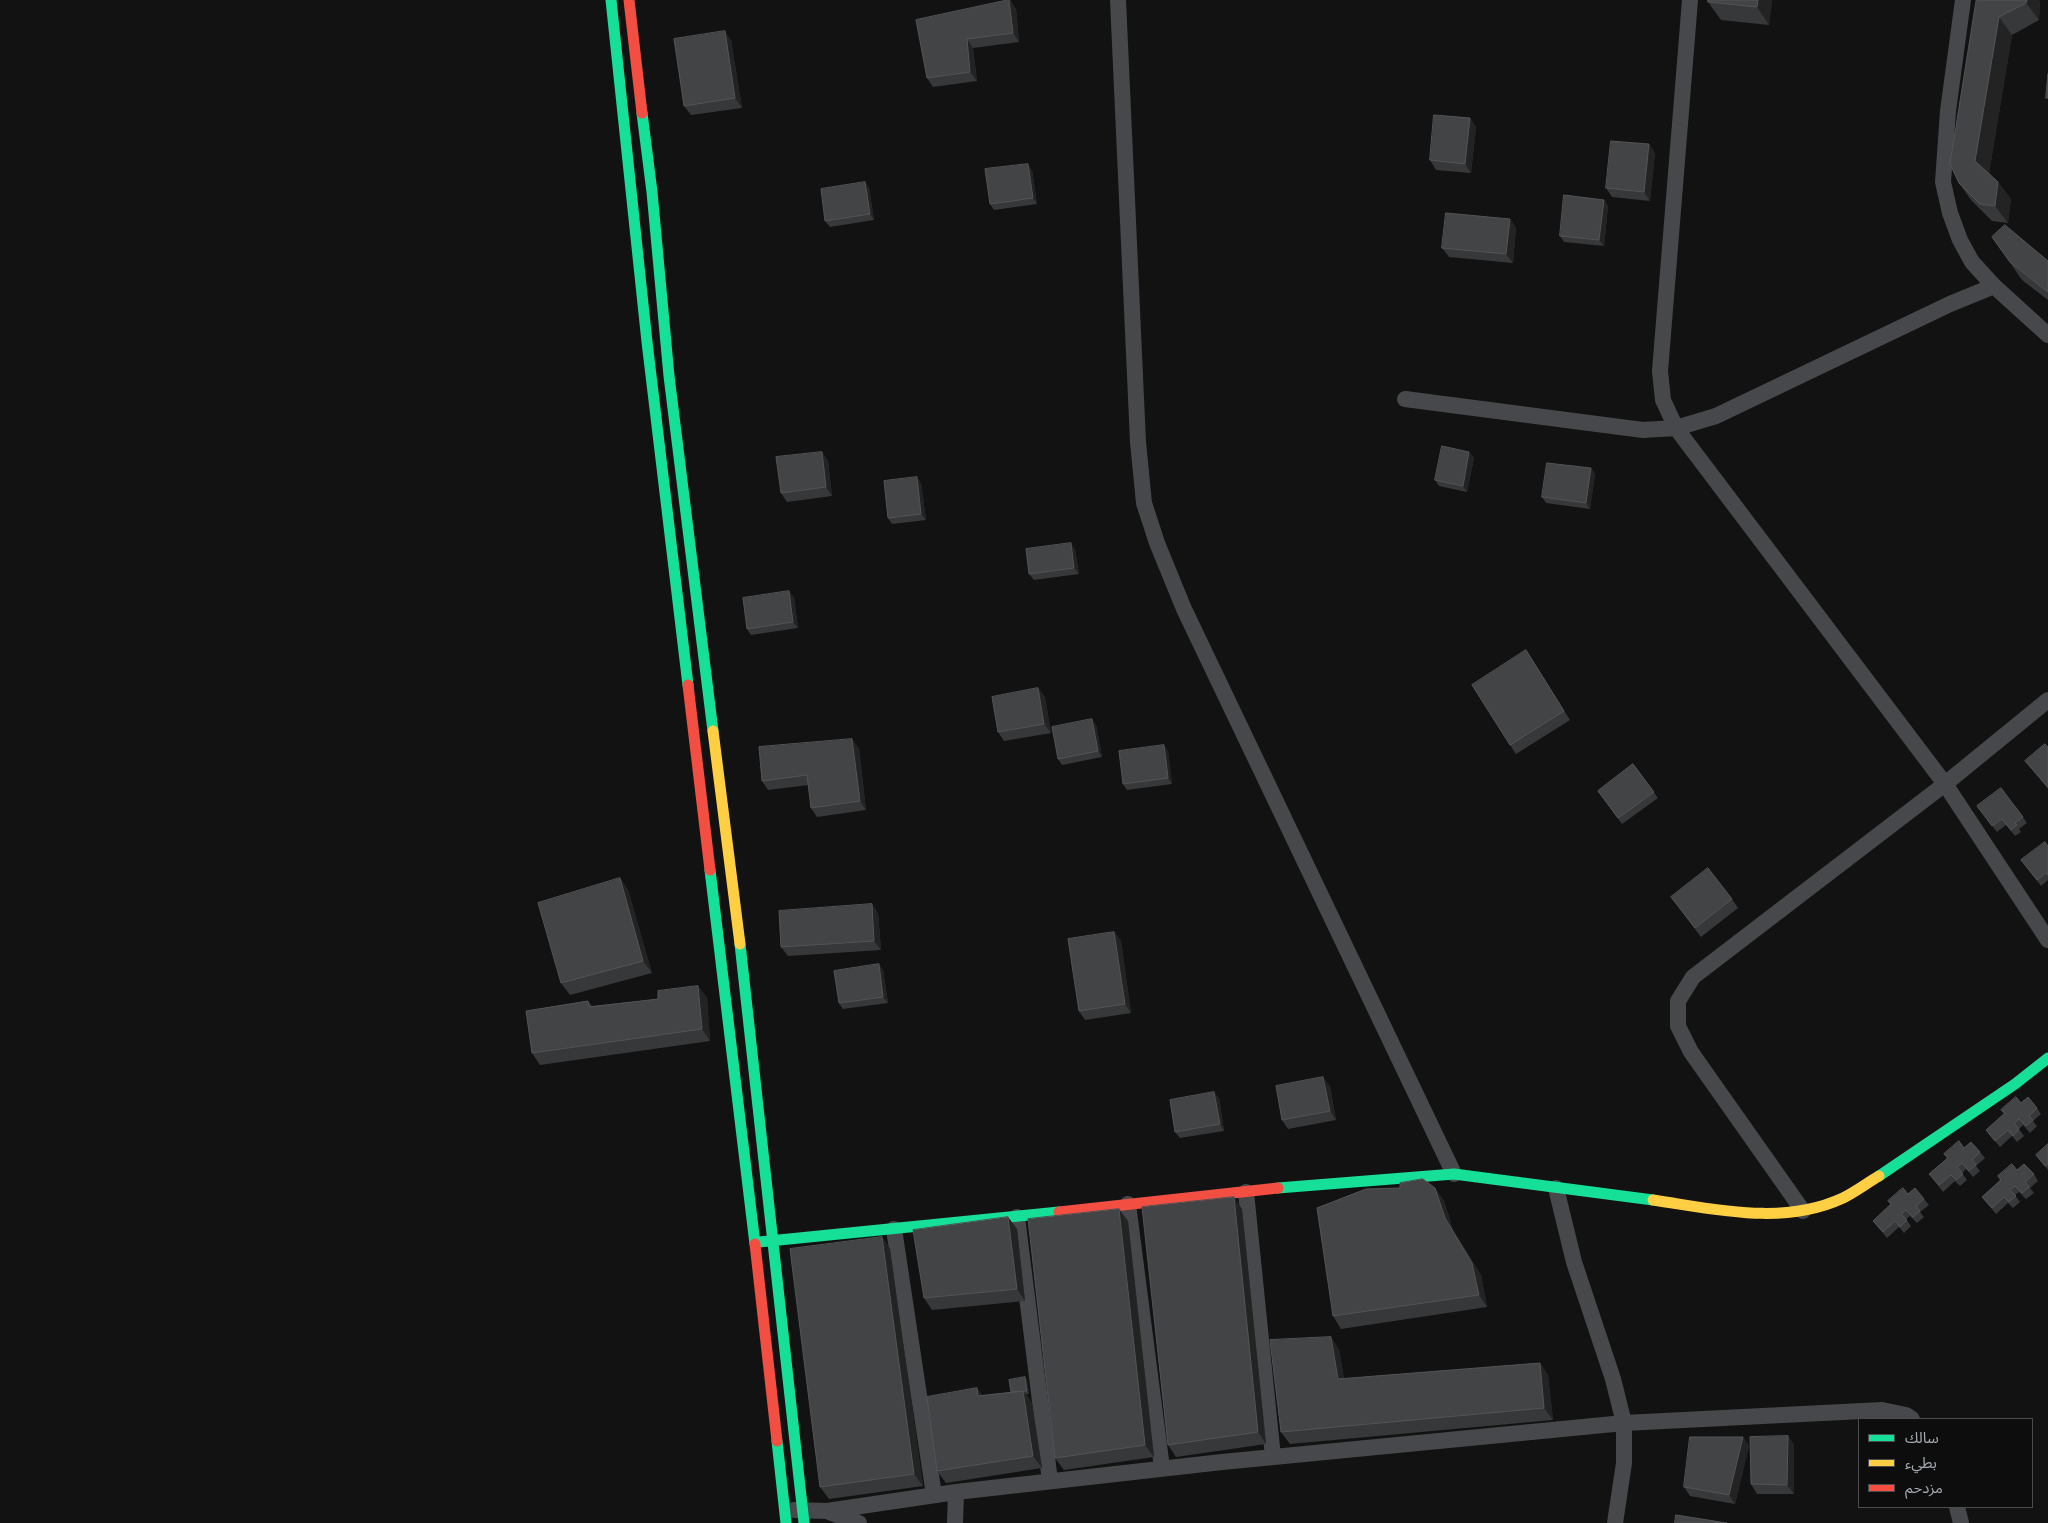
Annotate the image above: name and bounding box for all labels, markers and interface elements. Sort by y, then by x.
legend [1858,1418,2033,1508]
text: سالك [1905,1429,1939,1447]
text: بطيء [1905,1454,1937,1472]
text: مزدحم [1905,1479,1943,1497]

